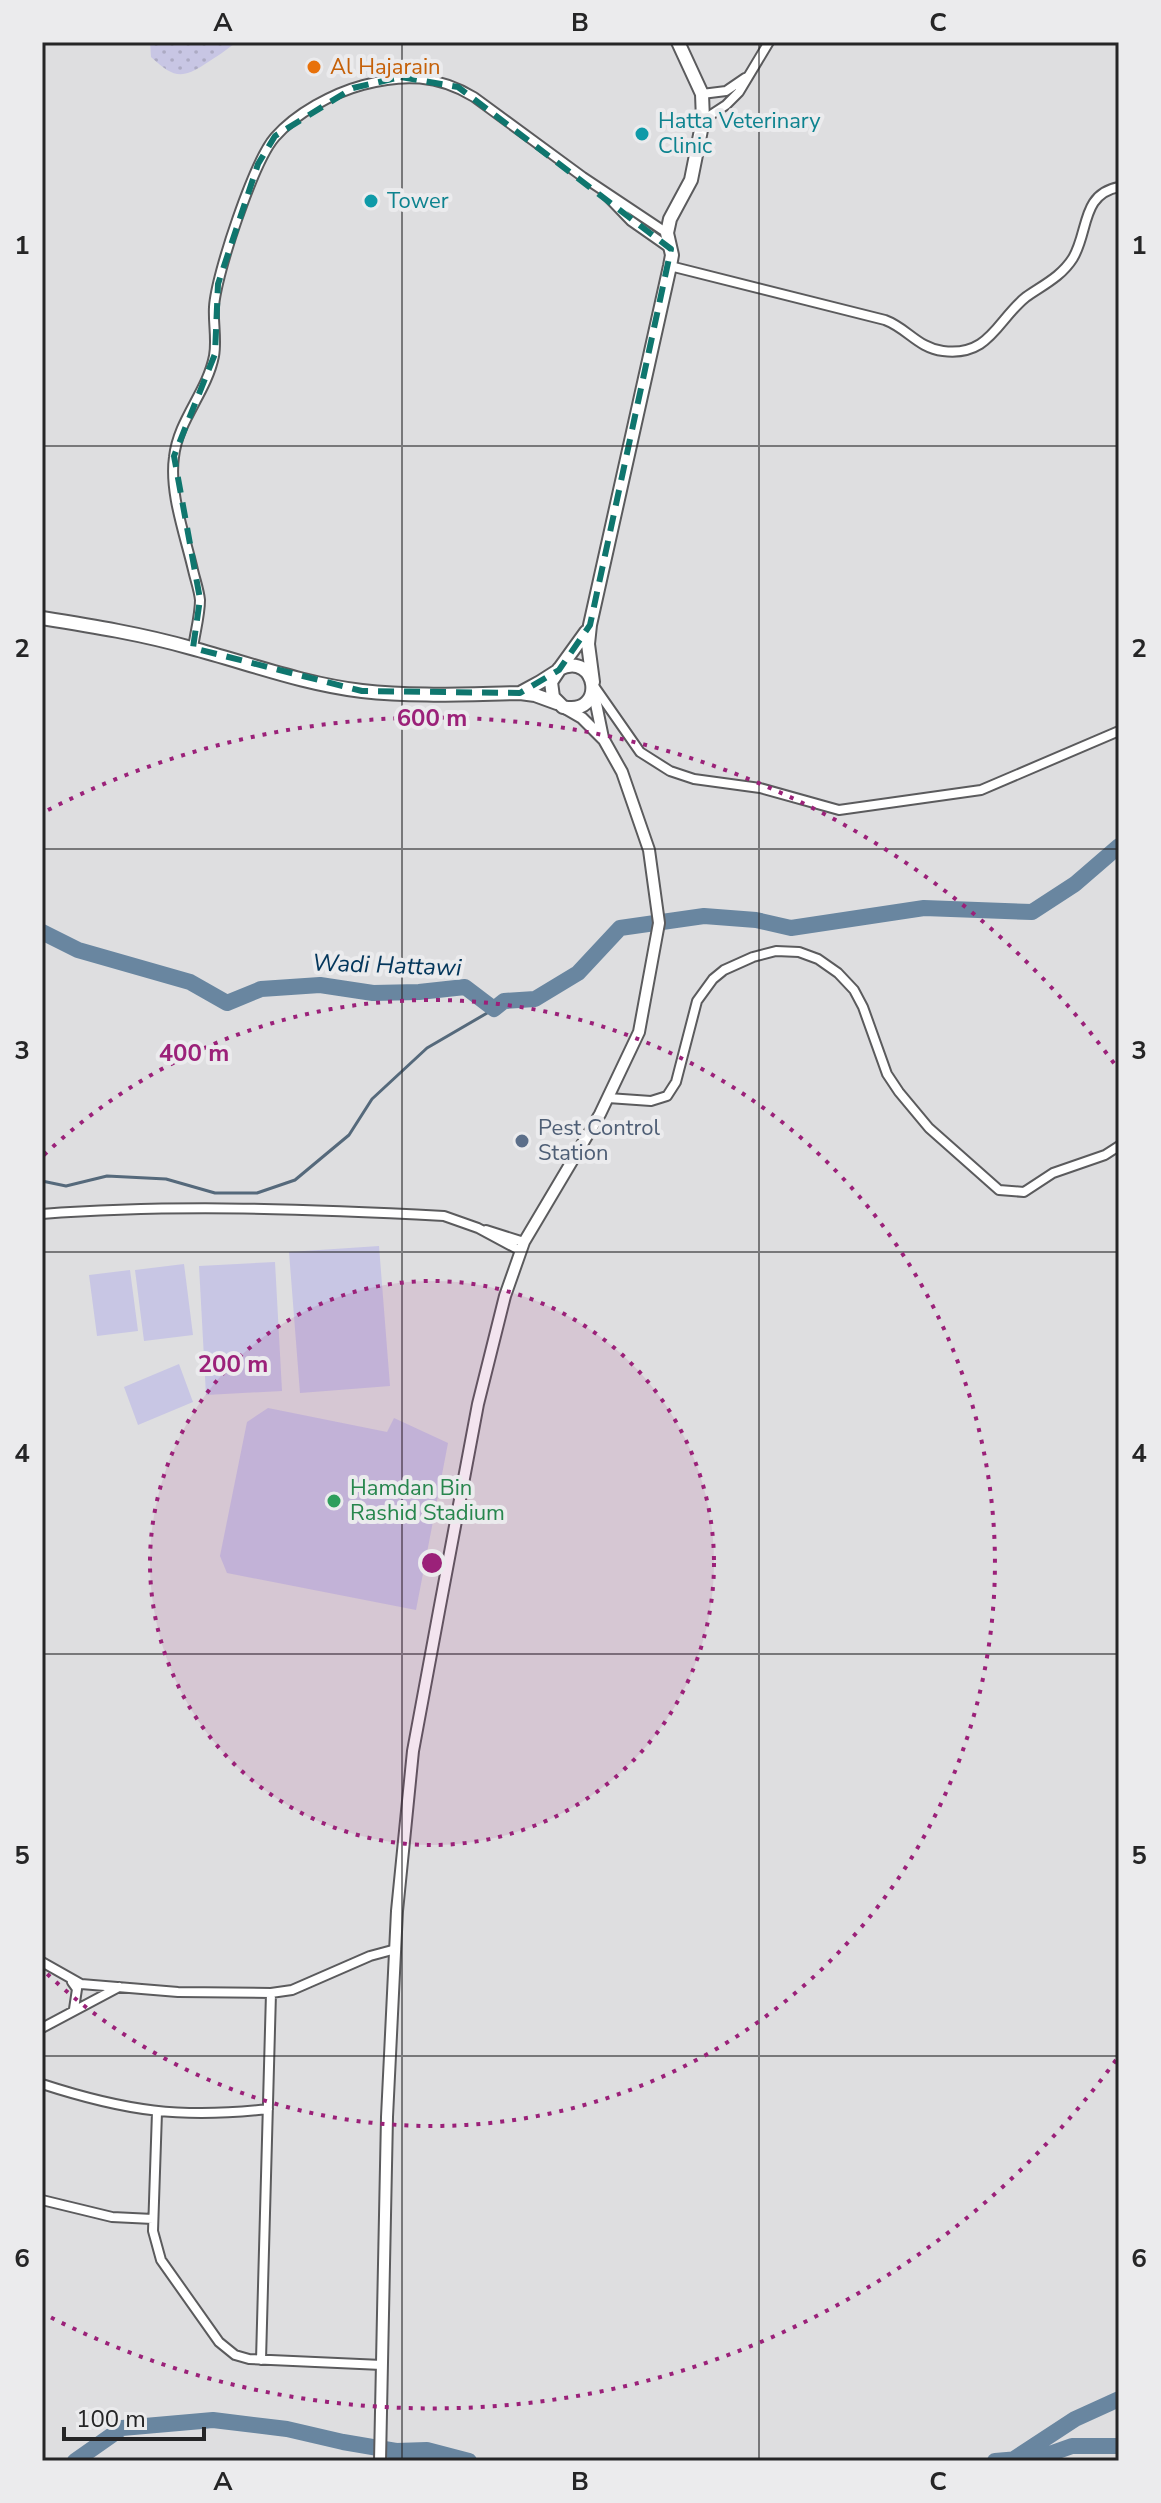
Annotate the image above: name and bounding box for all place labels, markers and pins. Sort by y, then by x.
place label: Al Hajarain [330,52,440,82]
marker: Al Hajarain [305,58,323,76]
place label: Hatta Veterinary Clinic [658,106,821,161]
marker: Hatta Veterinary Clinic [633,125,651,143]
place label: Tower [387,186,449,216]
marker: Tower [362,192,380,210]
place label: Pest Control Station [538,1113,660,1168]
marker: Pest Control Station [513,1132,531,1150]
place label: Hamdan Bin Rashid Stadium [350,1473,505,1528]
marker: Hamdan Bin Rashid Stadium [325,1492,343,1510]
centre of rings [418,1549,446,1577]

